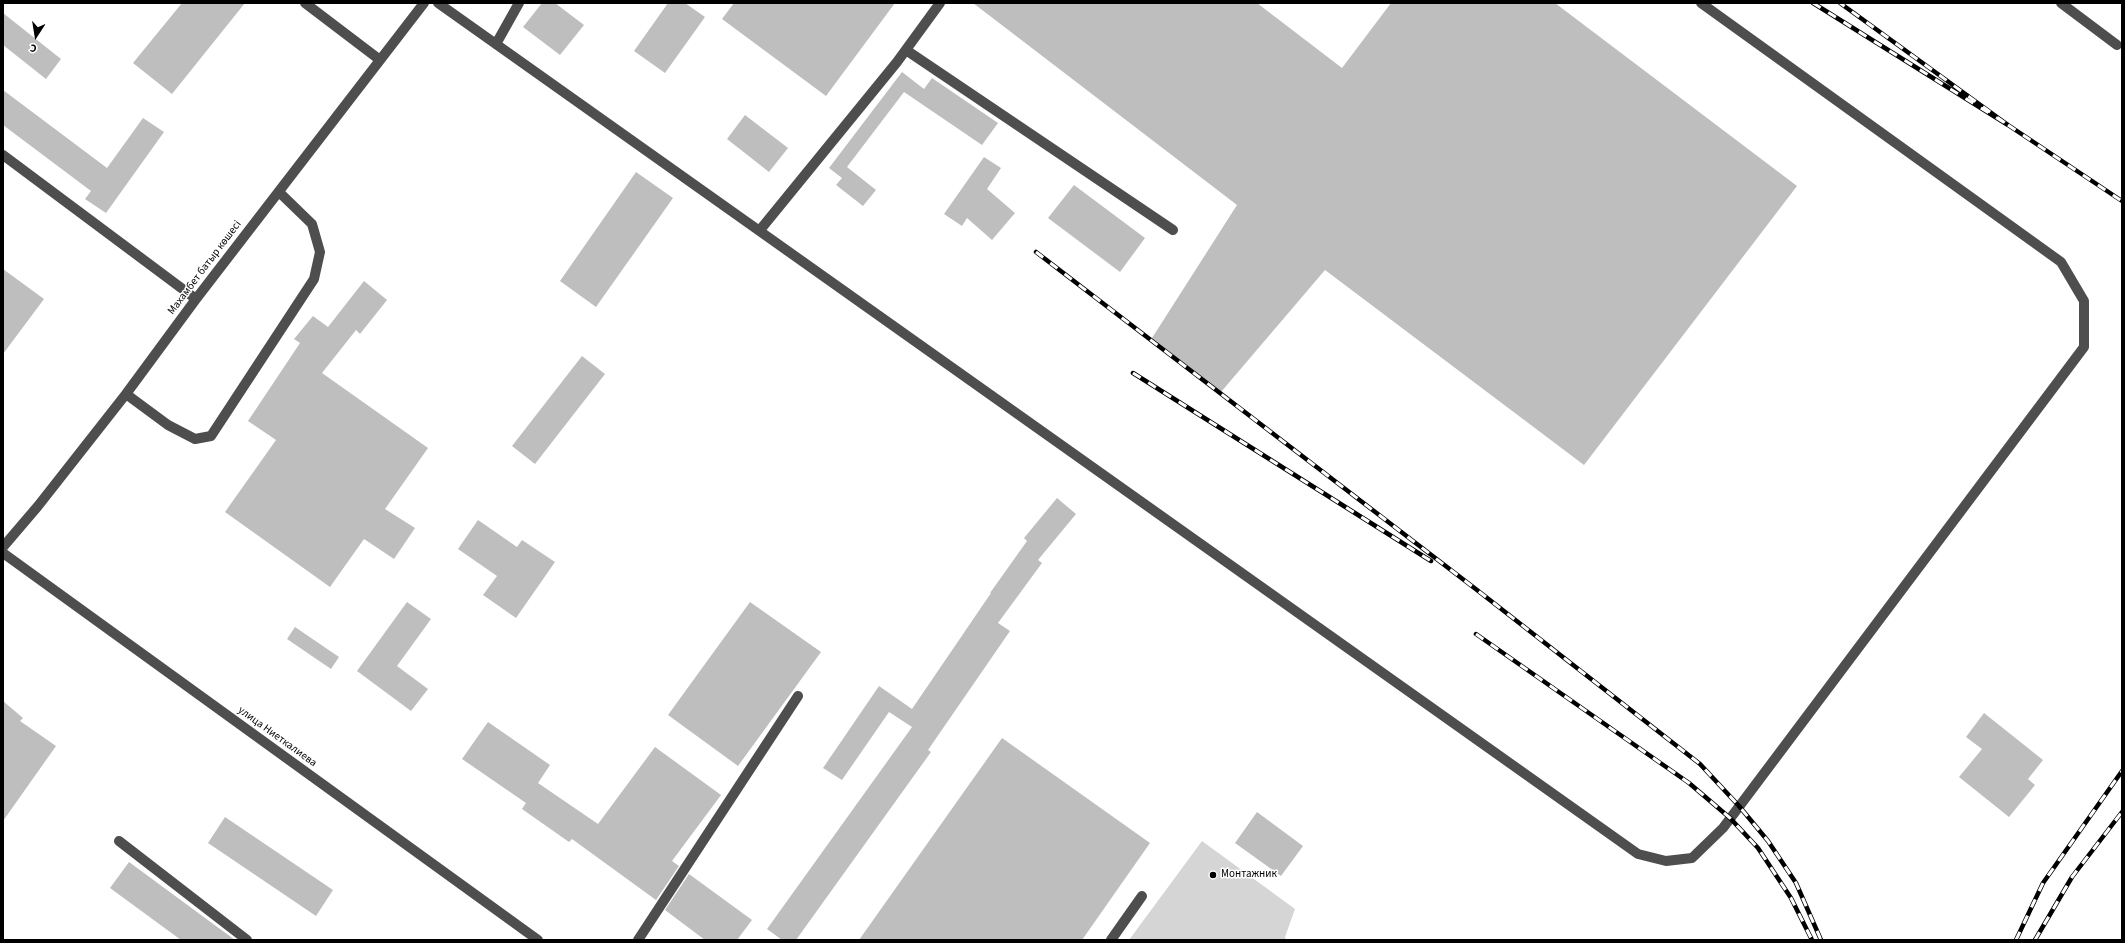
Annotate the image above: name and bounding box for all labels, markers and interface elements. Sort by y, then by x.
north arrow [16,16,56,56]
text: С [29,40,38,56]
street label: Махамбет батыр көшесі [165,218,245,318]
street label: улица Ниеткалиева [235,704,319,770]
place label: Монтажник [1221,868,1277,882]
marker: Монтажник [1208,870,1218,880]

